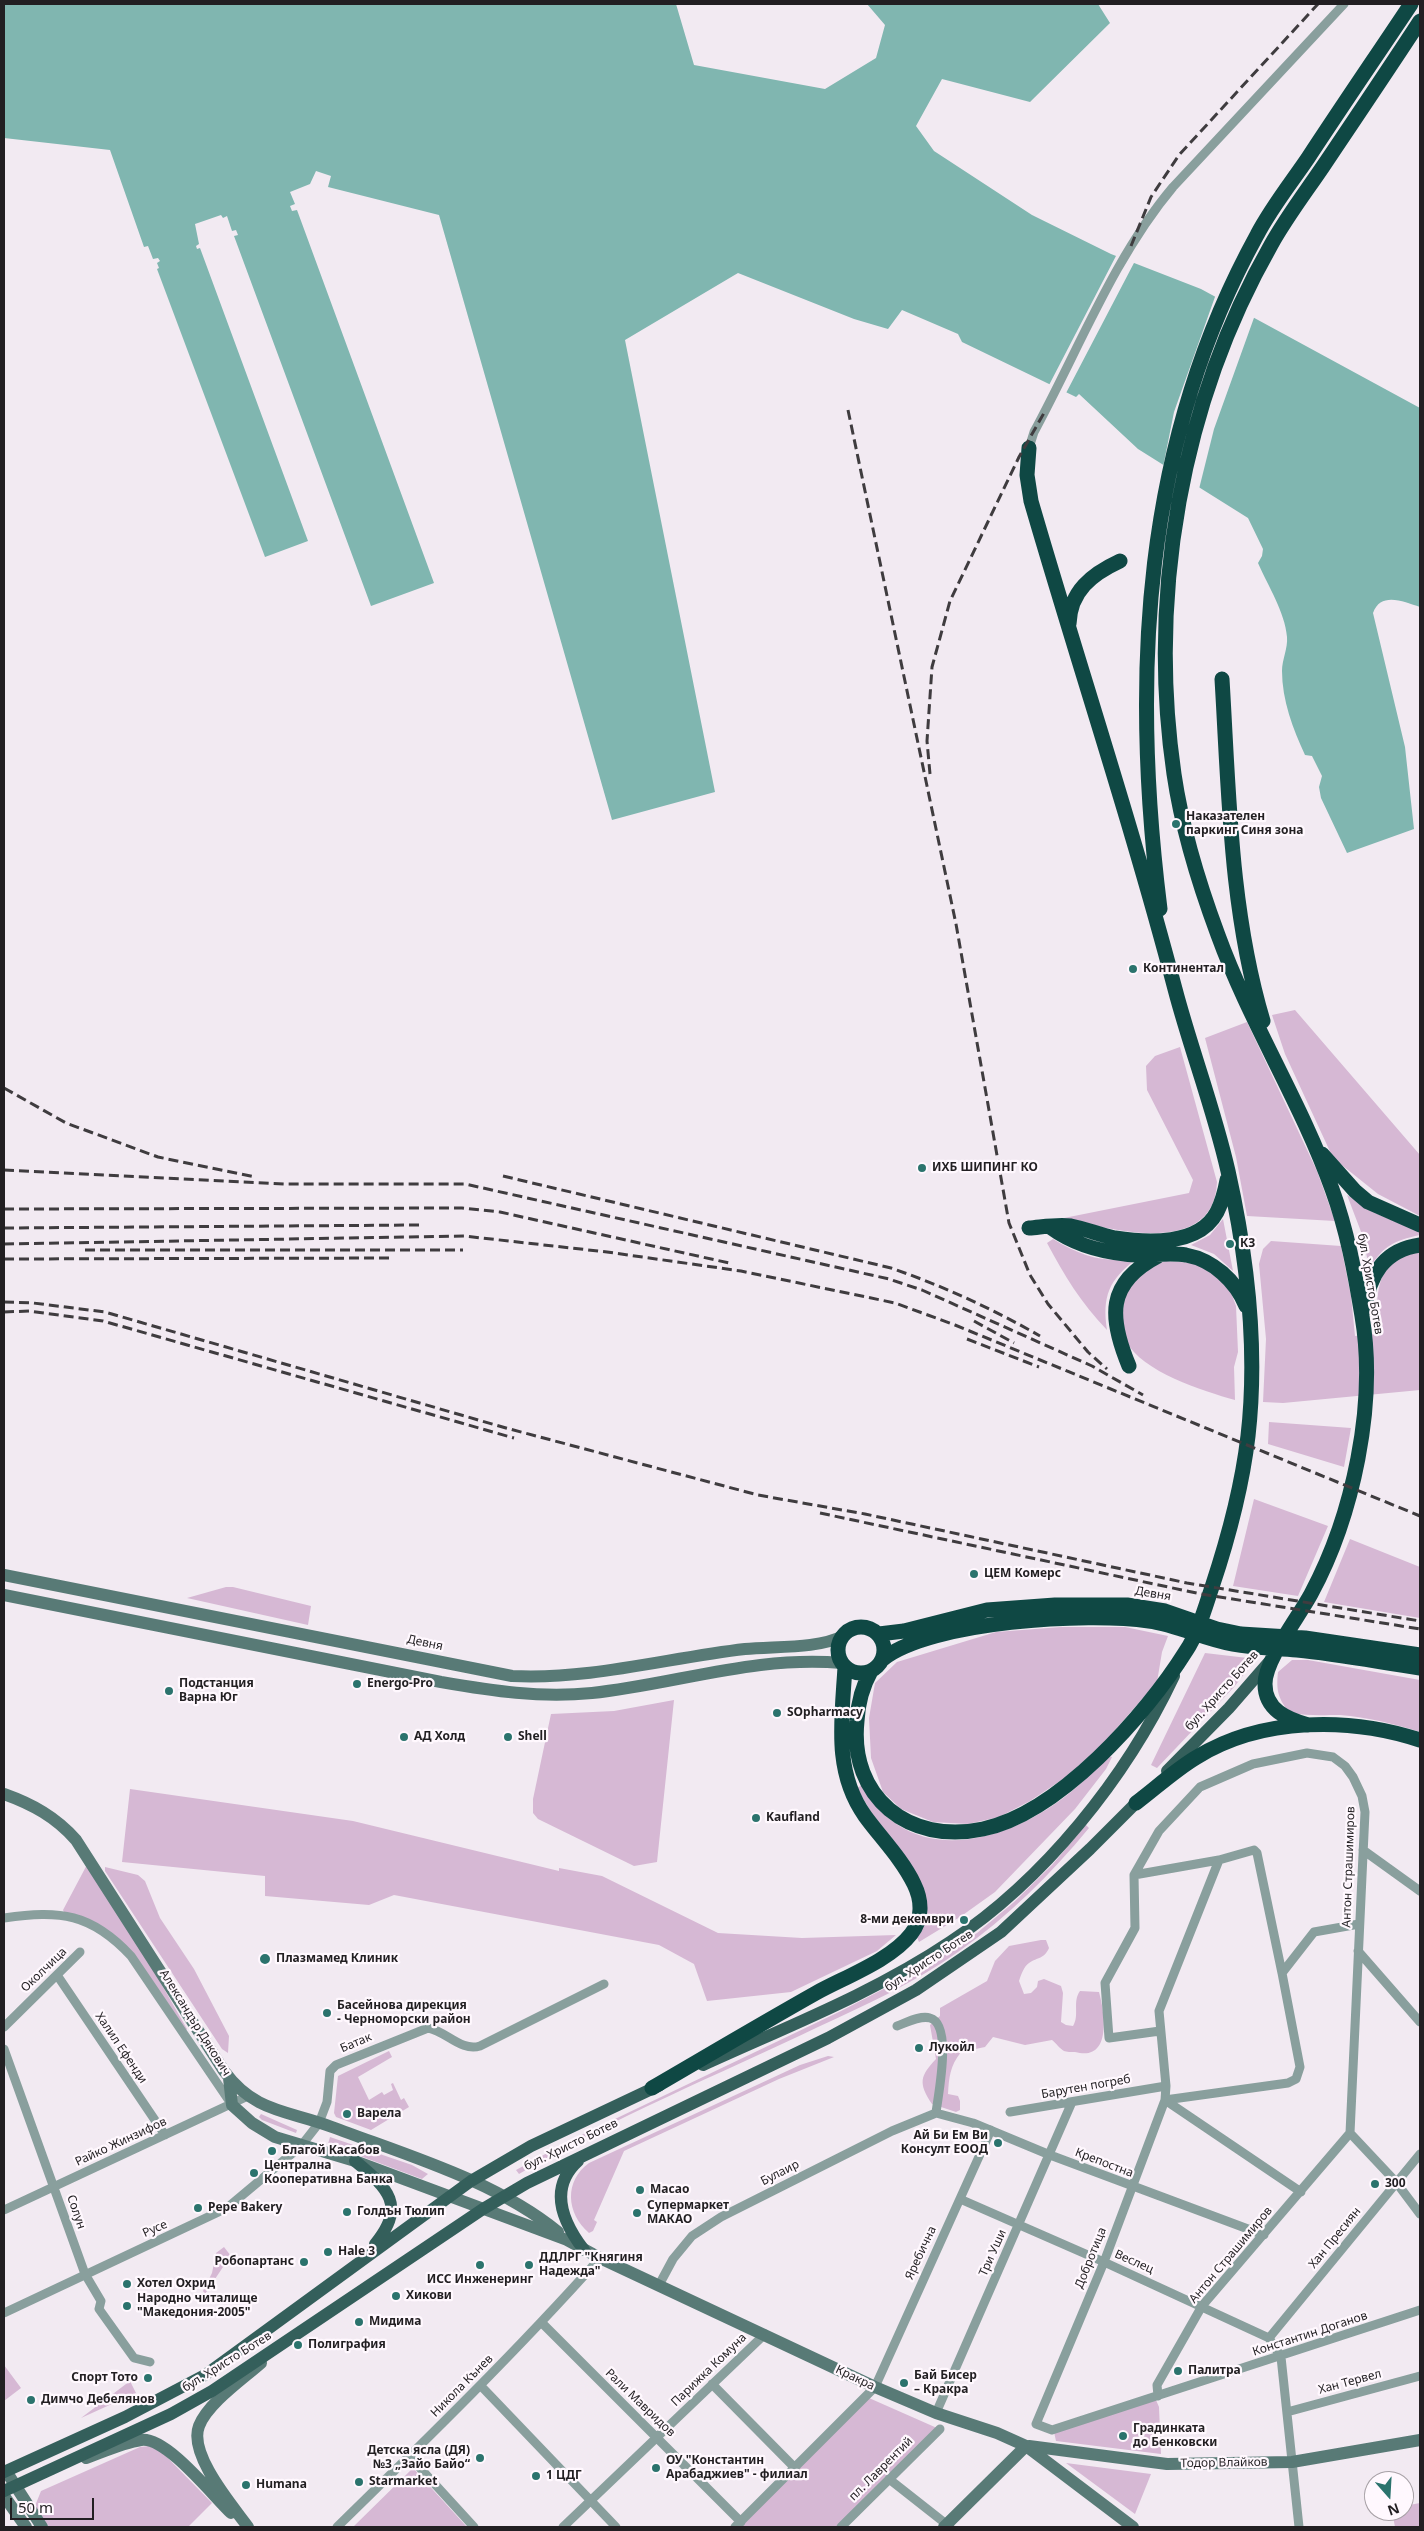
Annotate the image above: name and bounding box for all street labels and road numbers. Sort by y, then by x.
street label: бул. Христо Ботев [1354,1232,1386,1336]
street label: Девня [1134,1584,1172,1604]
street label: Девня [406,1632,444,1654]
street label: бул. Христо Ботев [1182,1648,1262,1734]
street label: Антон Страшимиров [1340,1806,1358,1928]
street label: бул. Христо Ботев [882,1927,976,1995]
street label: Околчица [18,1945,70,1995]
street label: Александър Дякович [156,1967,234,2079]
street label: Халил Ефенди [92,2010,150,2086]
street label: Батак [338,2030,374,2056]
street label: Барутен погреб [1040,2072,1132,2102]
street label: Райко Жинзифов [73,2115,169,2169]
street label: бул. Христо Ботев [522,2116,620,2174]
street label: Крепостна [1073,2145,1135,2181]
street label: Булаир [758,2157,802,2189]
street label: Солун [63,2193,89,2231]
street label: Антон Страшимиров [1186,2204,1276,2306]
street label: Хан Пресиян [1306,2205,1364,2271]
street label: Русе [140,2217,170,2241]
street label: Яребична [902,2224,940,2282]
street label: Добротица [1072,2225,1110,2291]
street label: Три Уши [976,2227,1010,2279]
street label: Веслец [1112,2247,1156,2277]
street label: Константин Доганов [1251,2309,1369,2359]
street label: бул. Христо Ботев [180,2329,274,2395]
street label: Парижка Комуна [668,2330,750,2410]
street label: Никола Кънев [428,2352,496,2420]
street label: Кракра [833,2362,877,2394]
street label: Рали Мавридов [602,2366,678,2440]
street label: Хан Тервел [1317,2367,1383,2397]
street label: пл. Лаврентий [846,2434,916,2504]
street label: Тодор Влайков [1180,2455,1268,2471]

